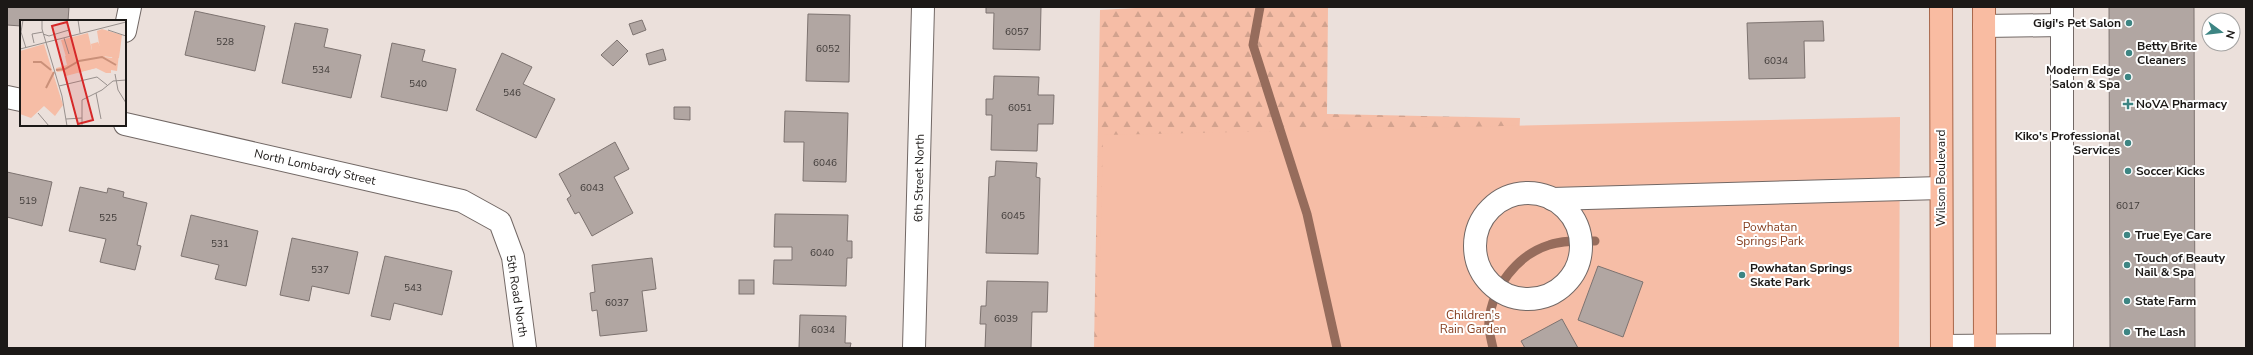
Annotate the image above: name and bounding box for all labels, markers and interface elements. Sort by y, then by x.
north arrow [2201,12,2241,52]
place label: Gigi's Pet Salon [2033,15,2121,31]
marker: Gigi's Pet Salon [2124,18,2134,28]
inset map [20,20,126,126]
house number: 6057 [1005,25,1029,39]
text: N [2222,29,2238,40]
house number: 528 [216,35,234,49]
place label: Betty Brite Cleaners [2137,38,2198,68]
house number: 6052 [816,42,840,56]
marker: Betty Brite Cleaners [2124,48,2134,58]
house number: 6034 [1764,54,1788,68]
place label: Modern Edge Salon & Spa [2046,62,2120,92]
house number: 534 [312,63,330,77]
marker: Modern Edge Salon & Spa [2123,72,2133,82]
house number: 540 [409,77,427,91]
house number: 546 [503,86,521,100]
place label: NoVA Pharmacy [2136,96,2228,112]
marker: NoVA Pharmacy [2123,99,2133,109]
house number: 6051 [1008,101,1032,115]
place label: Kiko's Professional Services [2015,128,2120,158]
street label: Wilson Boulevard [1933,130,1949,226]
street label: 6th Street North [910,134,928,222]
marker: Kiko's Professional Services [2123,138,2133,148]
street label: North Lombardy Street [253,145,378,189]
house number: 6046 [813,156,837,170]
place label: Soccer Kicks [2136,163,2205,179]
marker: Soccer Kicks [2123,166,2133,176]
house number: 6043 [580,181,604,195]
house number: 519 [19,194,37,208]
house number: 6017 [2116,199,2140,213]
house number: 6045 [1001,209,1025,223]
house number: 525 [99,211,117,225]
park label: Powhatan Springs Park [1736,219,1805,249]
place label: True Eye Care [2135,227,2212,243]
marker: True Eye Care [2122,230,2132,240]
house number: 531 [211,237,229,251]
house number: 6040 [810,246,834,260]
place label: Touch of Beauty Nail & Spa [2135,250,2226,280]
street label: 5th Road North [503,254,531,338]
place label: Powhatan Springs Skate Park [1750,260,1852,290]
marker: Touch of Beauty Nail & Spa [2122,260,2132,270]
house number: 537 [311,263,329,277]
marker: Powhatan Springs Skate Park [1737,270,1747,280]
house number: 543 [404,281,422,295]
place label: State Farm [2135,293,2196,309]
house number: 6037 [605,296,629,310]
marker: State Farm [2122,296,2132,306]
park label: Children's Rain Garden [1440,307,1506,337]
house number: 6039 [994,312,1018,326]
house number: 6034 [811,323,835,337]
place label: The Lash [2135,324,2185,340]
marker: The Lash [2122,327,2132,337]

